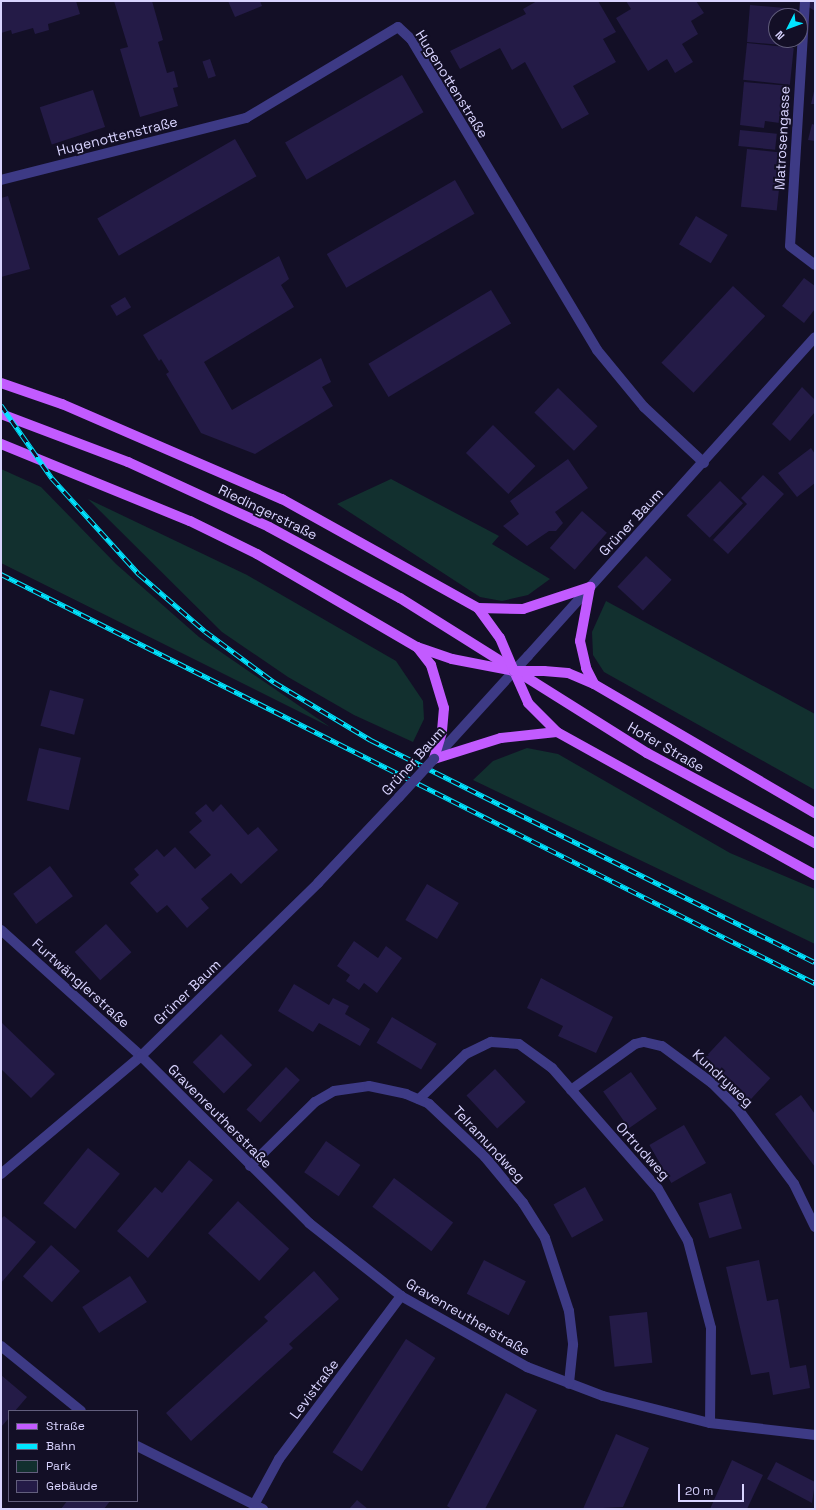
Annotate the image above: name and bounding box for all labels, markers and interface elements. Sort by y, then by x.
north arrow [768,8,808,48]
street label: Hugenottenstraße [412,27,492,141]
text: N [772,28,787,43]
street label: Matrosengasse [771,86,793,190]
street label: Hugenottenstraße [55,113,179,159]
street label: Riedingerstraße [216,481,320,543]
street label: Grüner Baum [595,485,667,559]
street label: Hofer Straße [625,718,707,776]
street label: Grüner Baum [378,723,448,799]
street label: Furtwänglerstraße [29,935,133,1031]
street label: Grüner Baum [150,956,224,1028]
street label: Kundryweg [689,1046,757,1110]
street label: Gravenreutherstraße [164,1060,276,1172]
street label: Telramundweg [449,1102,529,1186]
street label: Ortrudweg [613,1119,673,1183]
street label: Gravenreutherstraße [403,1275,533,1359]
street label: Levistraße [286,1356,342,1422]
legend [8,1410,138,1502]
text: Straße [46,1418,85,1434]
text: Bahn [46,1438,76,1454]
text: Park [46,1458,71,1474]
scale bar [680,1476,746,1502]
text: Gebäude [46,1478,98,1494]
text: 20 m [685,1483,713,1499]

